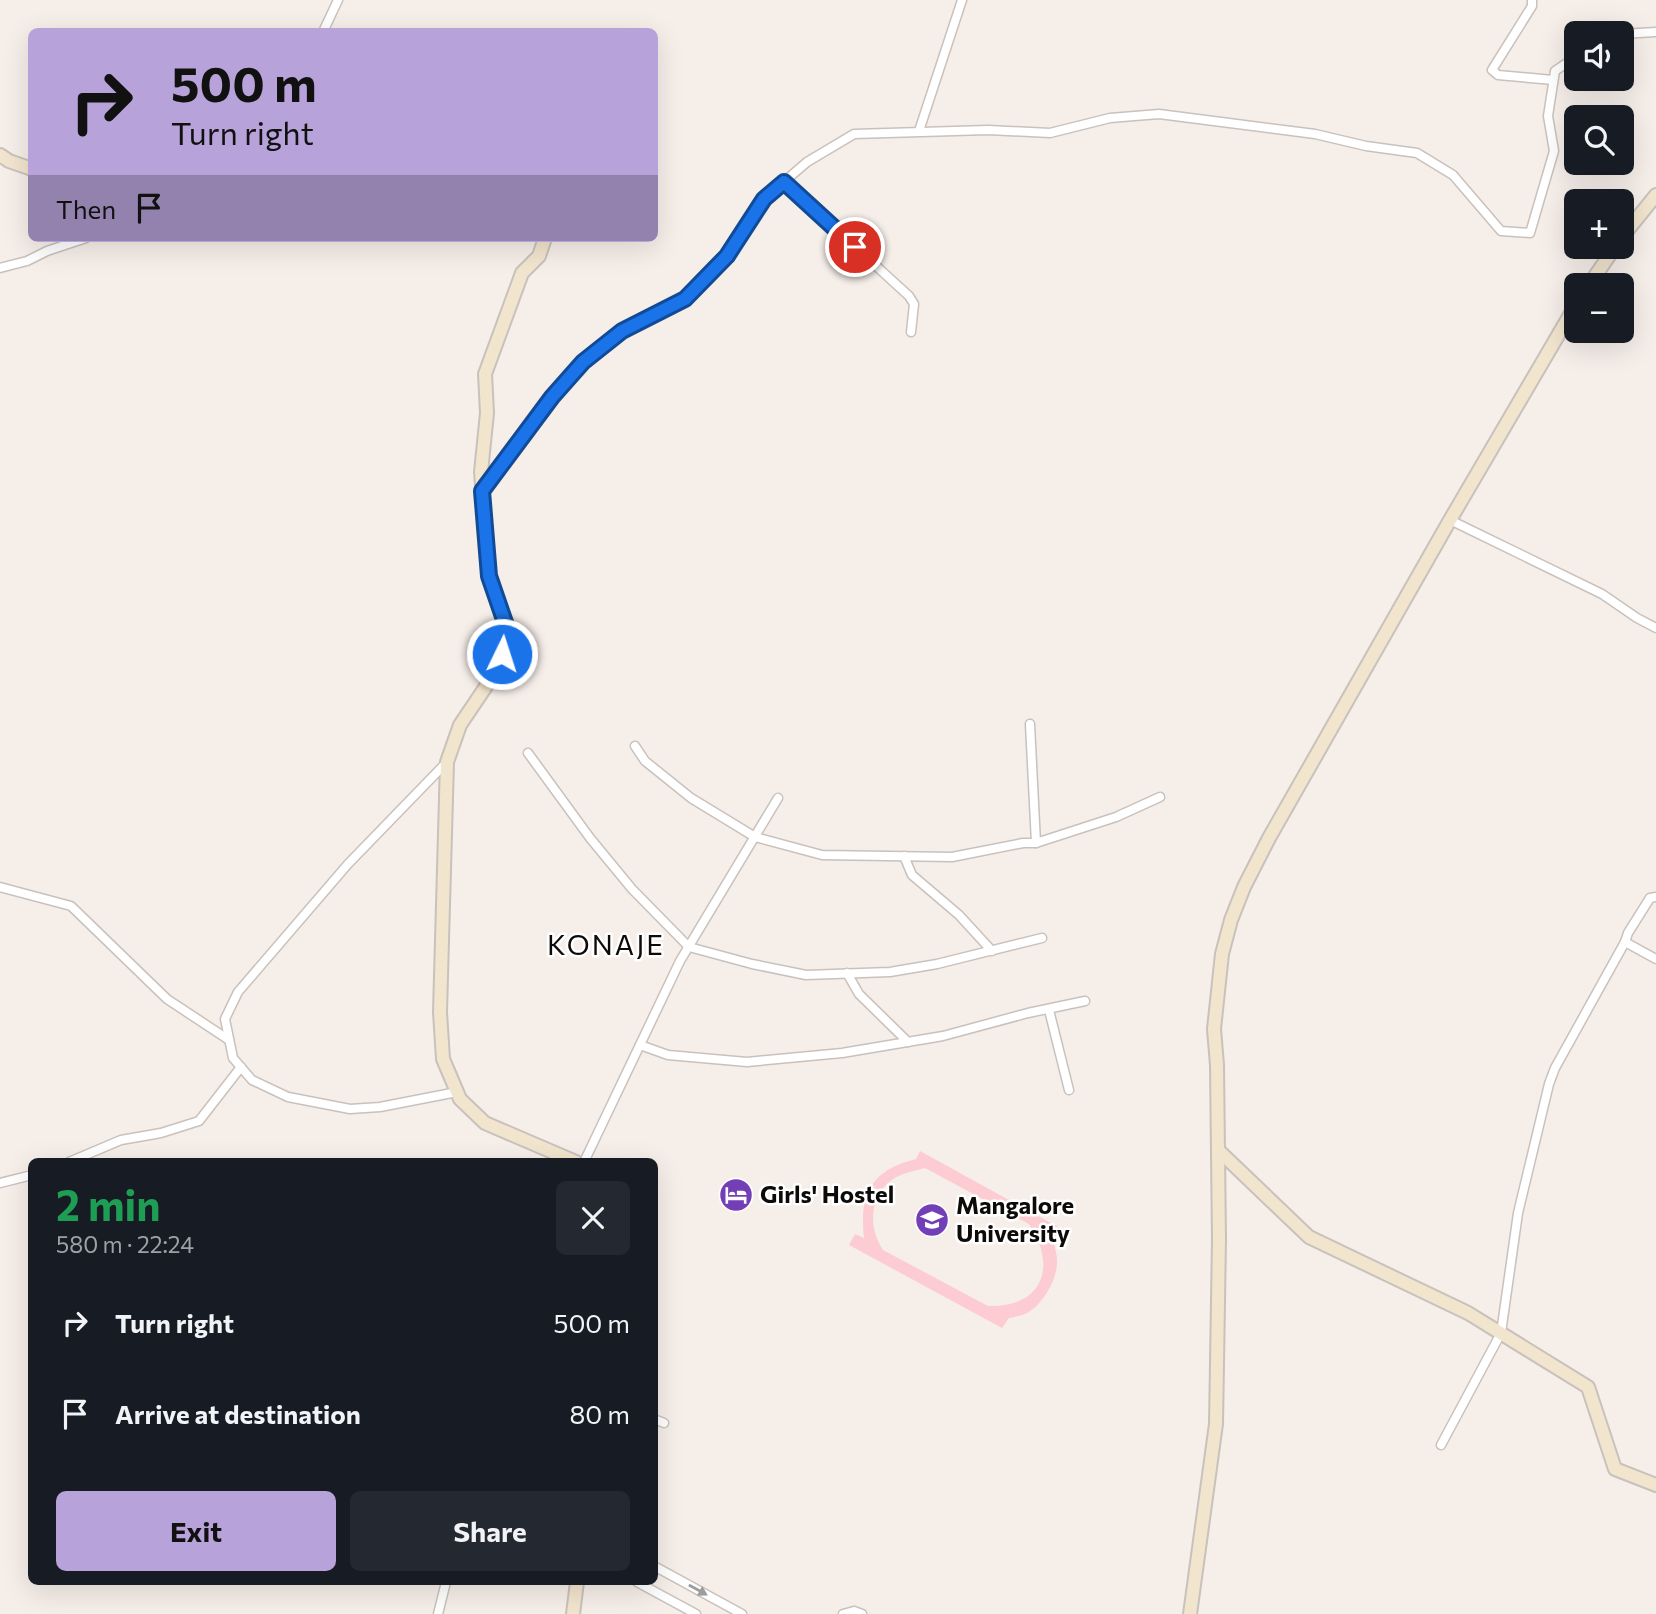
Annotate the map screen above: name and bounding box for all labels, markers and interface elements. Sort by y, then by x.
map controls [1564,21,1634,343]
button: sound [1564,21,1634,91]
text: 500 m [171,52,317,112]
icon: right [56,56,147,147]
button: search [1564,105,1634,175]
text: Turn right [171,112,314,152]
icon: arrive [130,189,168,227]
button: + [1564,189,1634,259]
text: Then [56,193,116,224]
pin [825,217,885,277]
icon: arrive [836,228,874,266]
button: − [1564,273,1634,343]
position arrow [465,617,539,691]
district label: KONAJE [547,927,665,961]
hotel icon: Girls' Hostel [717,1176,755,1214]
text: 2 min [56,1178,161,1230]
place label: Girls' Hostel [760,1179,894,1208]
button: close [556,1181,630,1255]
place label: Mangalore University [956,1190,1074,1247]
school or university icon: Mangalore University [913,1201,951,1239]
text: 580 m · 22:24 [56,1230,194,1258]
icon: right [56,1304,94,1342]
text: Turn right [115,1307,234,1338]
text: 500 m [553,1307,630,1338]
icon: arrive [56,1395,94,1433]
text: Arrive at destination [115,1398,361,1429]
text: 80 m [570,1398,630,1429]
button: Exit [56,1491,336,1571]
button: Share [350,1491,630,1571]
one-way arrow [688,1584,708,1596]

